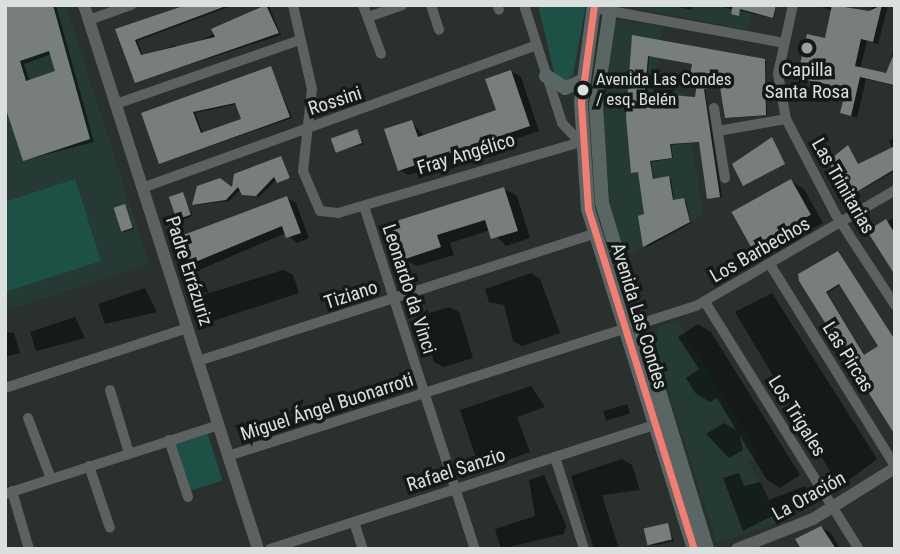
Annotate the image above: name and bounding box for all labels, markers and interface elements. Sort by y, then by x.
marker: Capilla Santa Rosa [799,40,815,56]
place label: Capilla Santa Rosa [765,59,849,103]
place label: Avenida Las Condes / esq. Belén [596,70,732,110]
street label: Rossini [305,82,365,120]
marker: Avenida Las Condes / esq. Belén [576,83,590,97]
street label: Fray Angélico [414,128,518,180]
street label: Las Trinitarias [806,134,880,238]
street label: Los Barbechos [706,212,814,288]
street label: Padre Errázuriz [161,213,217,329]
street label: Leonardo da Vinci [377,221,441,357]
street label: Avenida Las Condes [606,240,672,392]
street label: Tiziano [321,276,381,314]
street label: Las Pircas [818,318,878,396]
street label: Miguel Ángel Buonarroti [238,368,416,446]
street label: Los Trigales [763,371,831,461]
street label: Rafael Sanzio [404,443,508,497]
street label: La Oración [768,467,850,525]

